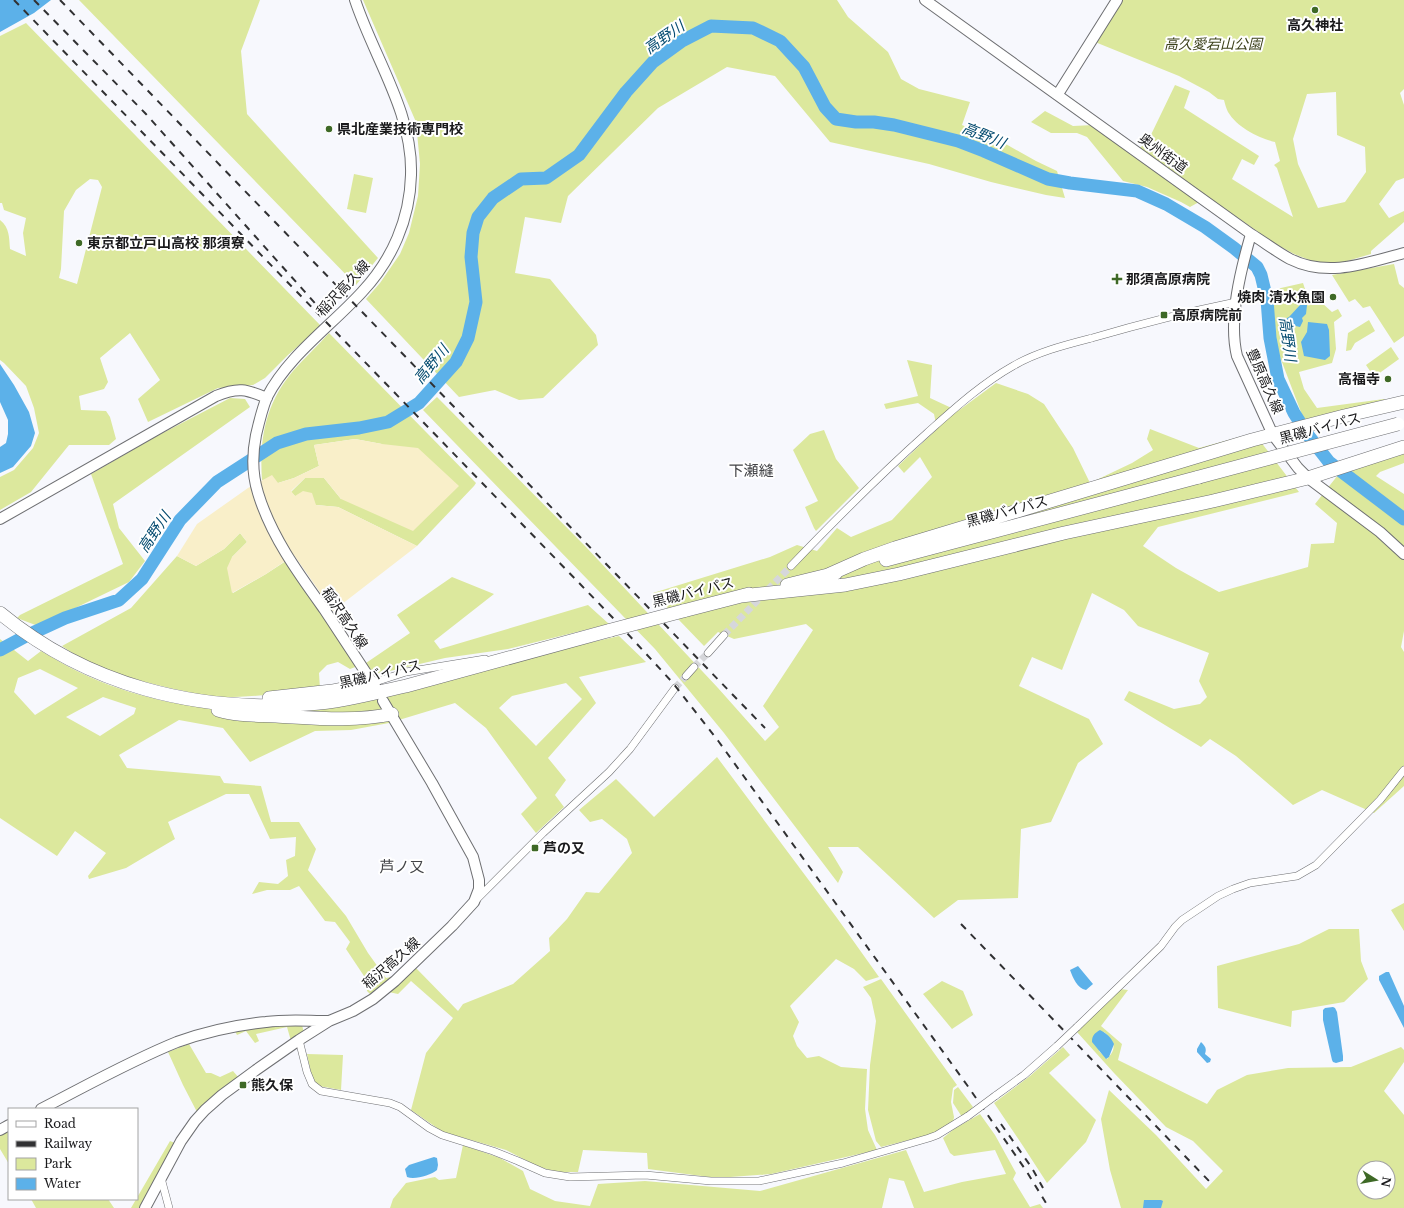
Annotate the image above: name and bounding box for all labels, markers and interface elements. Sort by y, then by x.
marker: 高久神社 [1310,5,1320,15]
water label: 高野川 [640,15,690,58]
place label: 高久神社 [1287,16,1343,34]
park label: 高久愛宕山公園 [1164,35,1264,53]
water label: 高野川 [960,118,1010,153]
place label: 県北産業技術専門校 [337,120,463,138]
marker: 県北産業技術専門校 [324,124,334,134]
street label: 奥州街道 [1135,129,1191,177]
place label: 東京都立戸山高校 那須寮 [87,234,245,252]
marker: 東京都立戸山高校 那須寮 [74,238,84,248]
street label: 稲沢高久線 [313,256,373,320]
place label: 那須高原病院 [1126,270,1210,288]
marker: 那須高原病院 [1111,273,1123,285]
place label: 焼肉 清水魚園 [1237,288,1325,306]
marker: 焼肉 清水魚園 [1328,292,1338,302]
place label: 高原病院前 [1172,306,1242,324]
marker: 高原病院前 [1159,310,1169,320]
water label: 高野川 [1275,315,1301,365]
water label: 高野川 [409,339,454,387]
street label: 豊原高久線 [1243,345,1287,417]
place label: 高福寺 [1338,370,1380,388]
marker: 高福寺 [1383,374,1393,384]
street label: 黒磯バイパス [1277,408,1363,448]
district label: 下瀬縫 [728,461,774,480]
street label: 黒磯バイパス [964,491,1050,531]
water label: 高野川 [134,506,176,556]
street label: 黒磯バイパス [650,573,736,611]
street label: 稲沢高久線 [318,584,372,652]
street label: 黒磯バイパス [337,656,423,692]
place label: 芦の又 [543,839,585,857]
marker: 芦の又 [530,843,540,853]
district label: 芦ノ又 [379,857,425,876]
street label: 稲沢高久線 [359,933,423,993]
place label: 熊久保 [251,1076,293,1094]
marker: 熊久保 [238,1080,248,1090]
legend [8,1108,138,1200]
text: Road [44,1116,76,1131]
text: Railway [44,1136,93,1151]
text: Park [44,1156,72,1171]
north arrow [1356,1160,1396,1200]
text: N [1378,1175,1394,1189]
text: Water [43,1176,81,1191]

